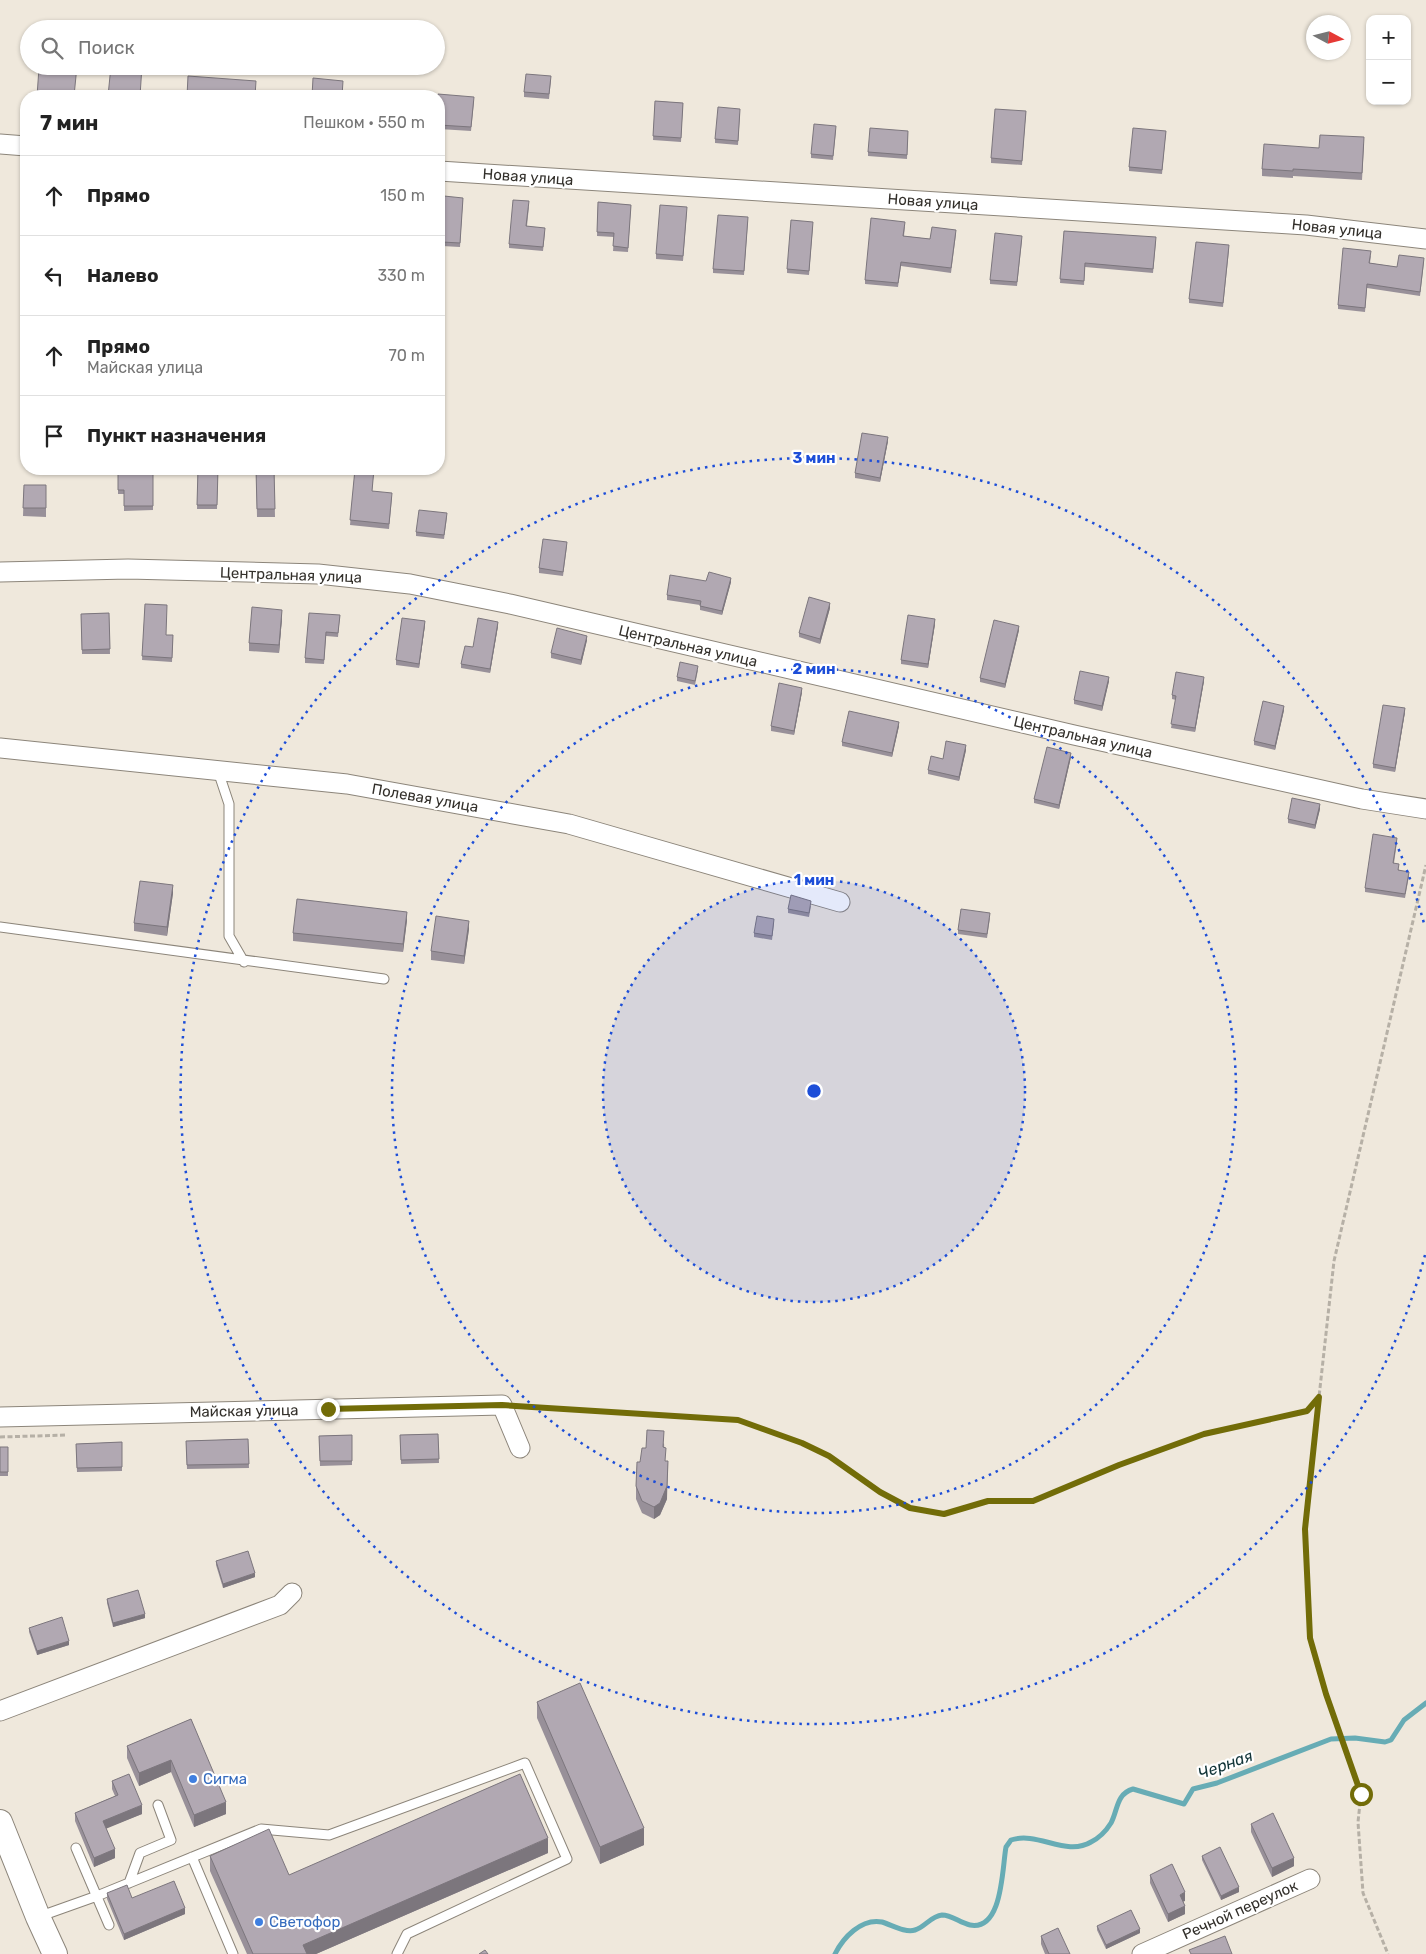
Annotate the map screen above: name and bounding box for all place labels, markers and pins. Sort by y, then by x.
centre of rings [805,1082,823,1100]
place label: Сигма [203,1770,247,1788]
marker: Сигма [187,1773,199,1785]
place label: Светофор [269,1913,340,1931]
marker: Светофор [253,1916,265,1928]

